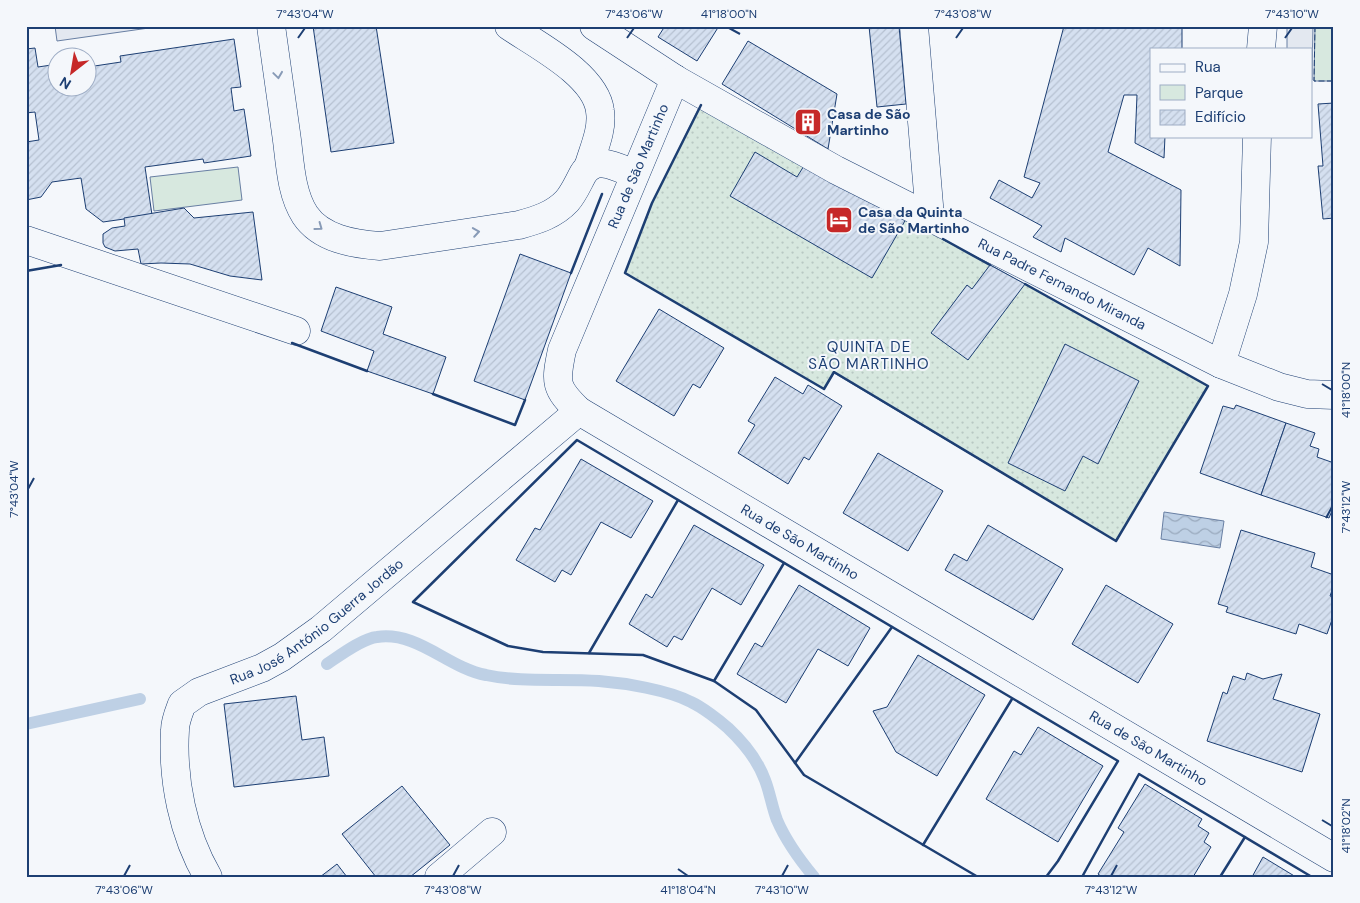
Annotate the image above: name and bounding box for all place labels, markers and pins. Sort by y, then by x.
place label: Casa de São Martinho [827,105,911,139]
building icon: Casa de São Martinho [793,107,823,137]
place label: Casa da Quinta de São Martinho [858,203,969,237]
hotel icon: Casa da Quinta de São Martinho [824,205,854,235]

